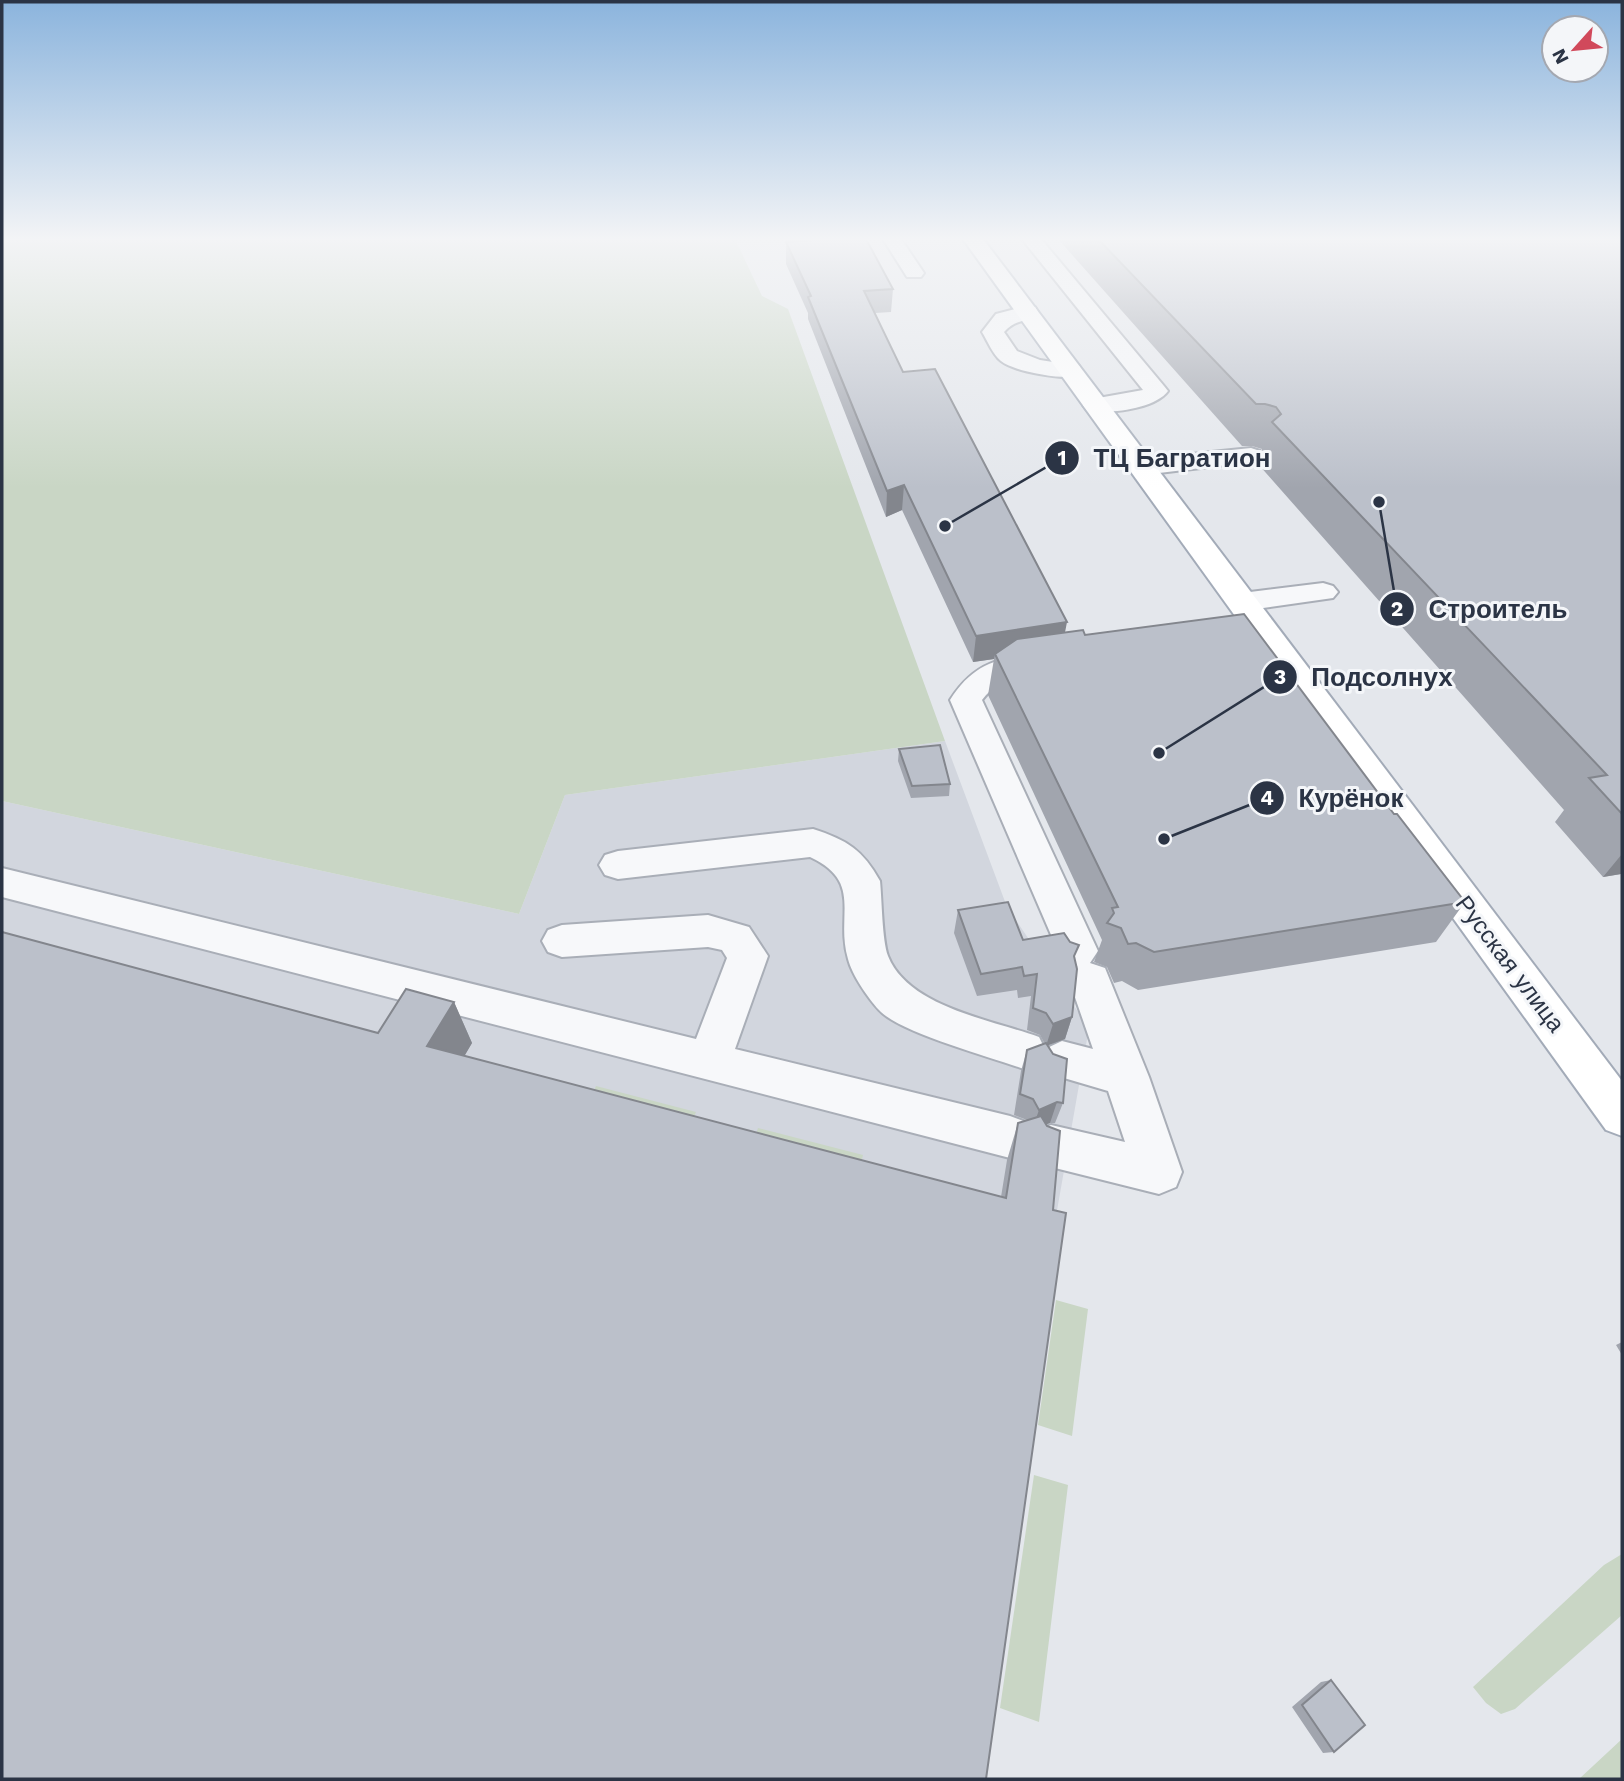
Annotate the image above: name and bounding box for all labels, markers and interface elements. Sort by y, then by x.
north arrow [1540,14,1610,84]
text: N [1547,45,1574,68]
callout: ТЦ Багратион [1044,434,1284,481]
text: ТЦ Багратион [1094,443,1270,473]
text: 1 [1057,445,1067,470]
callout: Строитель [1379,585,1581,632]
text: Строитель [1429,594,1567,624]
text: 2 [1391,596,1403,621]
callout: Подсолнух [1262,653,1467,700]
text: Подсолнух [1311,662,1453,692]
text: 3 [1274,664,1286,689]
callout: Курёнок [1250,774,1418,821]
text: Курёнок [1299,783,1404,813]
text: 4 [1260,785,1274,810]
street label: Русская улица [1450,890,1571,1038]

